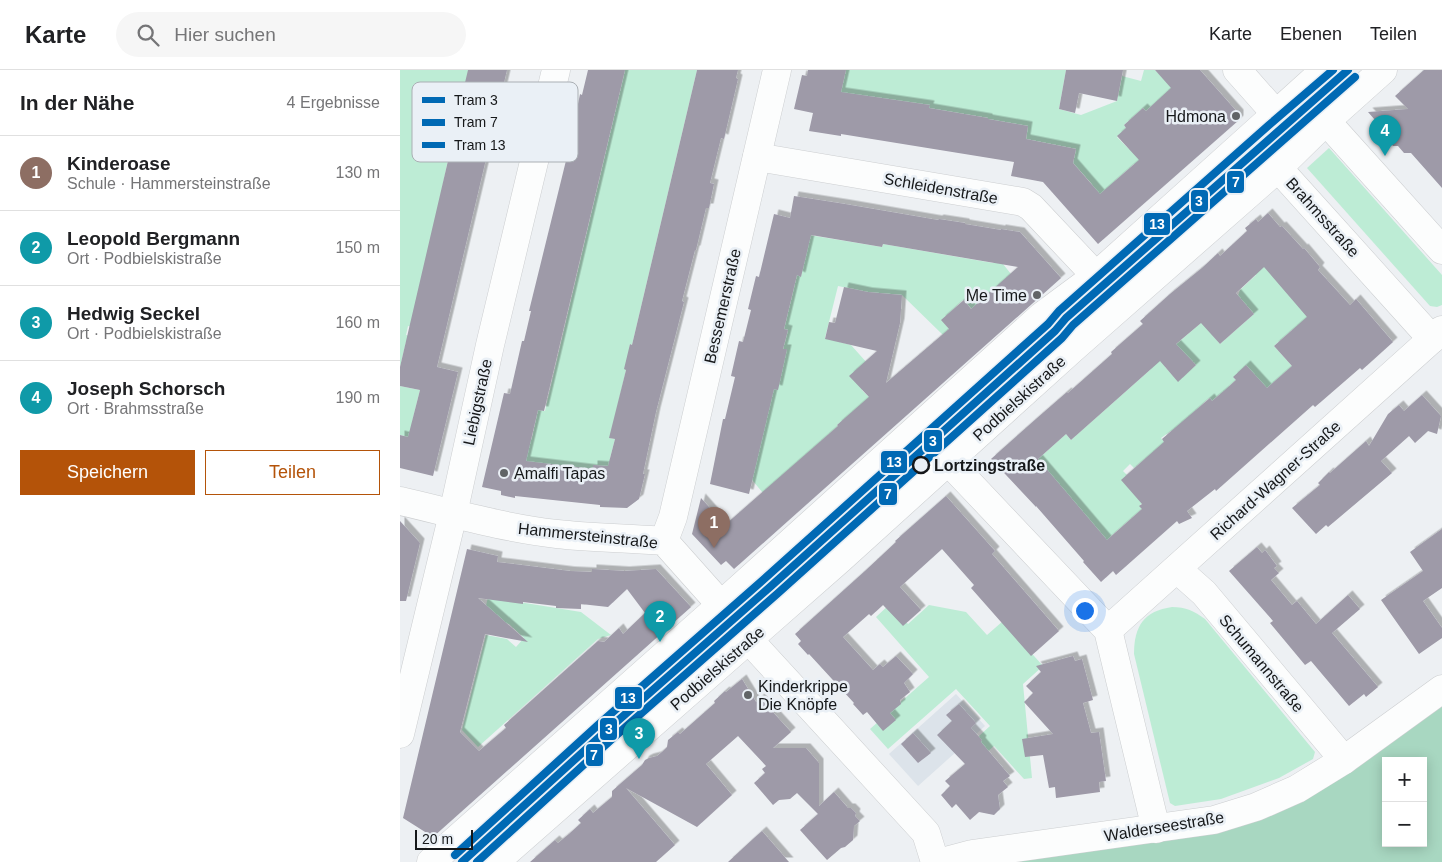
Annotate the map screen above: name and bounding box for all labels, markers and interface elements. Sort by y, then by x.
search box [116,12,466,57]
text: Karte [25,21,86,48]
icon: search [134,21,162,49]
text: Hier suchen [174,24,276,45]
text: Karte [1209,24,1252,44]
text: Ebenen [1280,24,1342,44]
text: Teilen [1370,24,1417,44]
legend [412,82,578,162]
text: In der Nähe [20,91,134,114]
text: Tram 3 [454,92,498,108]
text: 4 Ergebnisse [287,94,380,111]
place label: Hdmona [1166,108,1226,125]
marker: Hdmona [1230,110,1242,122]
text: Tram 7 [454,114,498,130]
pin: 4 [1369,115,1401,156]
text: Tram 13 [454,137,506,153]
text: Kinderoase [67,153,170,174]
text: 1 [32,164,40,181]
text: 130 m [336,164,380,181]
street label: Schleidenstraße [883,170,999,207]
line badge: 7 [1226,170,1245,194]
text: 7 [1232,174,1240,190]
street label: Brahmsstraße [1283,174,1363,260]
text: Schule · Hammersteinstraße [67,175,271,192]
line badge: 3 [1190,189,1209,213]
text: 3 [1195,193,1203,209]
line badge: 13 [1143,212,1171,236]
text: 13 [1149,216,1165,232]
text: Leopold Bergmann [67,228,240,249]
text: 2 [32,239,40,256]
text: 150 m [336,239,380,256]
street label: Bessemerstraße [701,247,744,365]
text: Ort · Podbielskistraße [67,250,222,267]
place label: Me Time [966,287,1027,304]
marker: Me Time [1031,289,1043,301]
text: Hedwig Seckel [67,303,200,324]
text: 3 [32,314,40,331]
text: 160 m [336,314,380,331]
text: Ort · Podbielskistraße [67,325,222,342]
street label: Podbielskistraße [970,352,1069,444]
street label: Liebigstraße [460,357,495,447]
text: Joseph Schorsch [67,378,225,399]
text: 4 [32,389,40,406]
text: 190 m [336,389,380,406]
text: Ort · Brahmsstraße [67,400,204,417]
street label: Richard-Wagner-Straße [1207,417,1344,543]
line badge: 3 [923,429,943,453]
text: 3 [929,433,937,449]
button: Speichern [20,450,195,495]
button: Teilen [205,450,380,495]
line badge: 13 [880,450,908,474]
text: 13 [886,454,902,470]
marker: Lortzingstraße [912,456,930,474]
place label: Lortzingstraße [934,457,1045,474]
place label: Amalfi Tapas [514,465,605,482]
marker: Amalfi Tapas [498,467,510,479]
line badge: 7 [878,482,898,506]
text: 7 [884,486,892,502]
pin: 1 [698,507,730,548]
street label: Hammersteinstraße [517,520,659,551]
your location [1072,598,1098,624]
pin: 2 [644,601,676,642]
street label: Schumannstraße [1216,611,1307,716]
street label: Podbielskistraße [667,623,768,714]
place label: Kinderkrippe Die Knöpfe [758,678,848,713]
line badge: 13 [614,686,643,710]
marker: Kinderkrippe Die Knöpfe [742,689,754,701]
text: 13 [620,690,636,706]
line badge: 3 [599,717,618,741]
pin: 3 [623,718,655,759]
text: 3 [605,721,613,737]
line badge: 7 [585,743,604,767]
text: 7 [590,747,598,763]
map controls [1382,757,1427,847]
button: + [1382,757,1427,802]
button: − [1382,802,1427,847]
street label: Walderseestraße [1103,809,1225,844]
scale bar [415,827,472,850]
text: 20 m [422,831,453,847]

